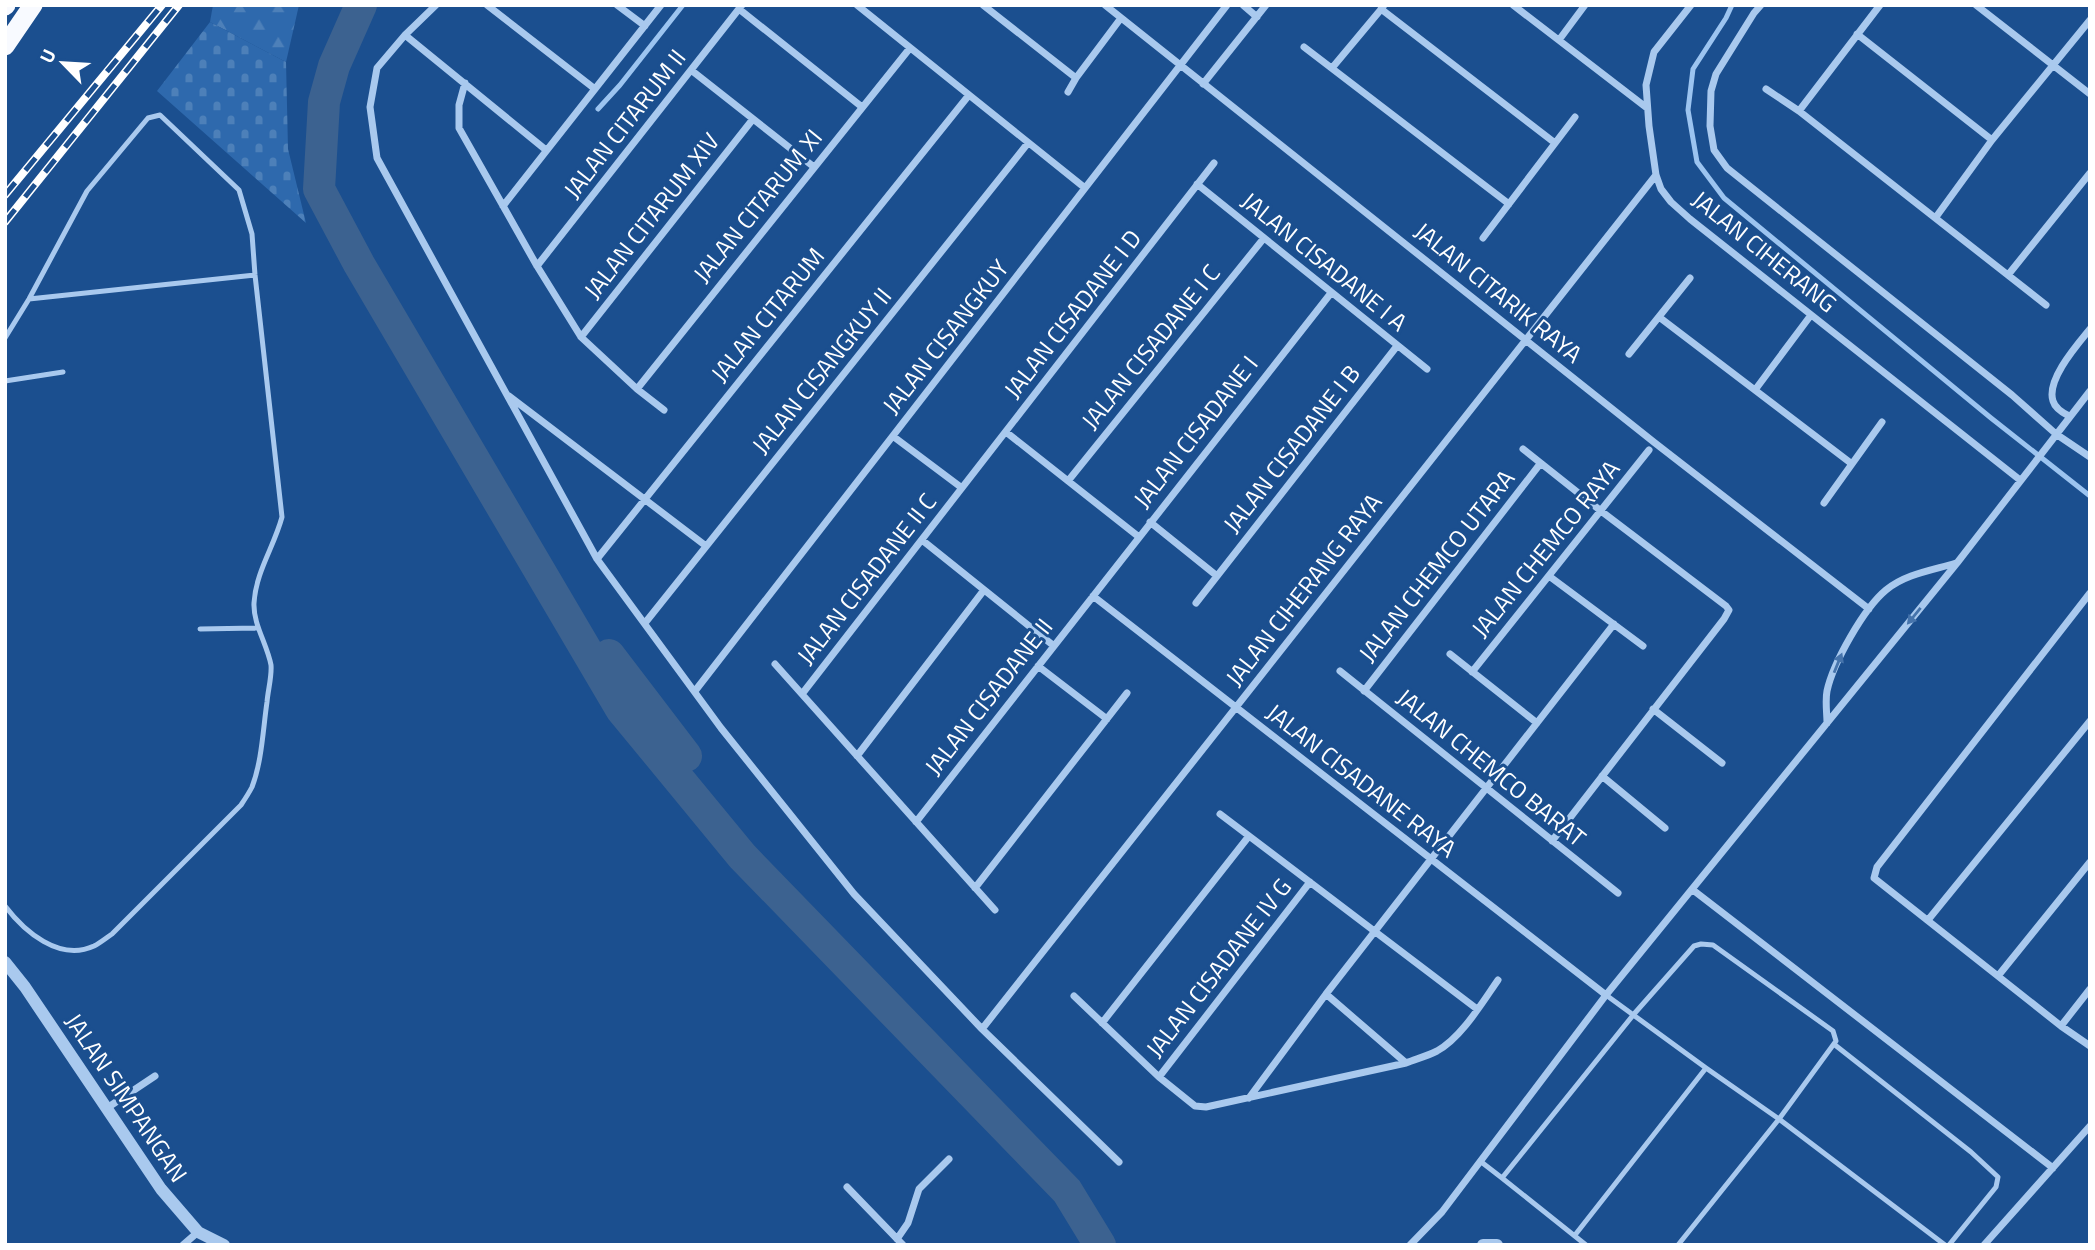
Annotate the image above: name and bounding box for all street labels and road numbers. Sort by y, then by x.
street label: JALAN CITARUM II [554,41,694,206]
street label: JALAN CITARUM XI [684,121,830,290]
street label: JALAN CITARUM XIV [575,125,728,306]
street label: JALAN CIHERANG [1685,182,1845,321]
street label: JALAN CISADANE I A [1234,183,1415,339]
street label: JALAN CITARIK RAYA [1407,213,1590,371]
street label: JALAN CISADANE I D [995,221,1150,405]
street label: JALAN CITARUM [702,239,833,389]
street label: JALAN CISANGKUY [873,251,1017,421]
street label: JALAN CISADANE I C [1076,259,1226,435]
street label: JALAN CISANGKUY II [743,280,900,461]
street label: JALAN CISADANE I [1128,350,1264,514]
street label: JALAN CISADANE I B [1214,357,1368,540]
street label: JALAN CHEMCO RAYA [1462,452,1628,645]
street label: JALAN CHEMCO UTARA [1350,462,1523,669]
street label: JALAN CISADANE II C [788,485,945,672]
street label: JALAN CIHERANG RAYA [1216,485,1390,693]
street label: JALAN CISADANE II [915,610,1061,783]
street label: JALAN CHEMCO BARAT [1389,679,1594,855]
street label: JALAN CISADANE RAYA [1259,694,1464,866]
street label: JALAN CISADANE IV G [1137,870,1300,1065]
street label: JALAN SIMPANGAN [57,1006,197,1189]

